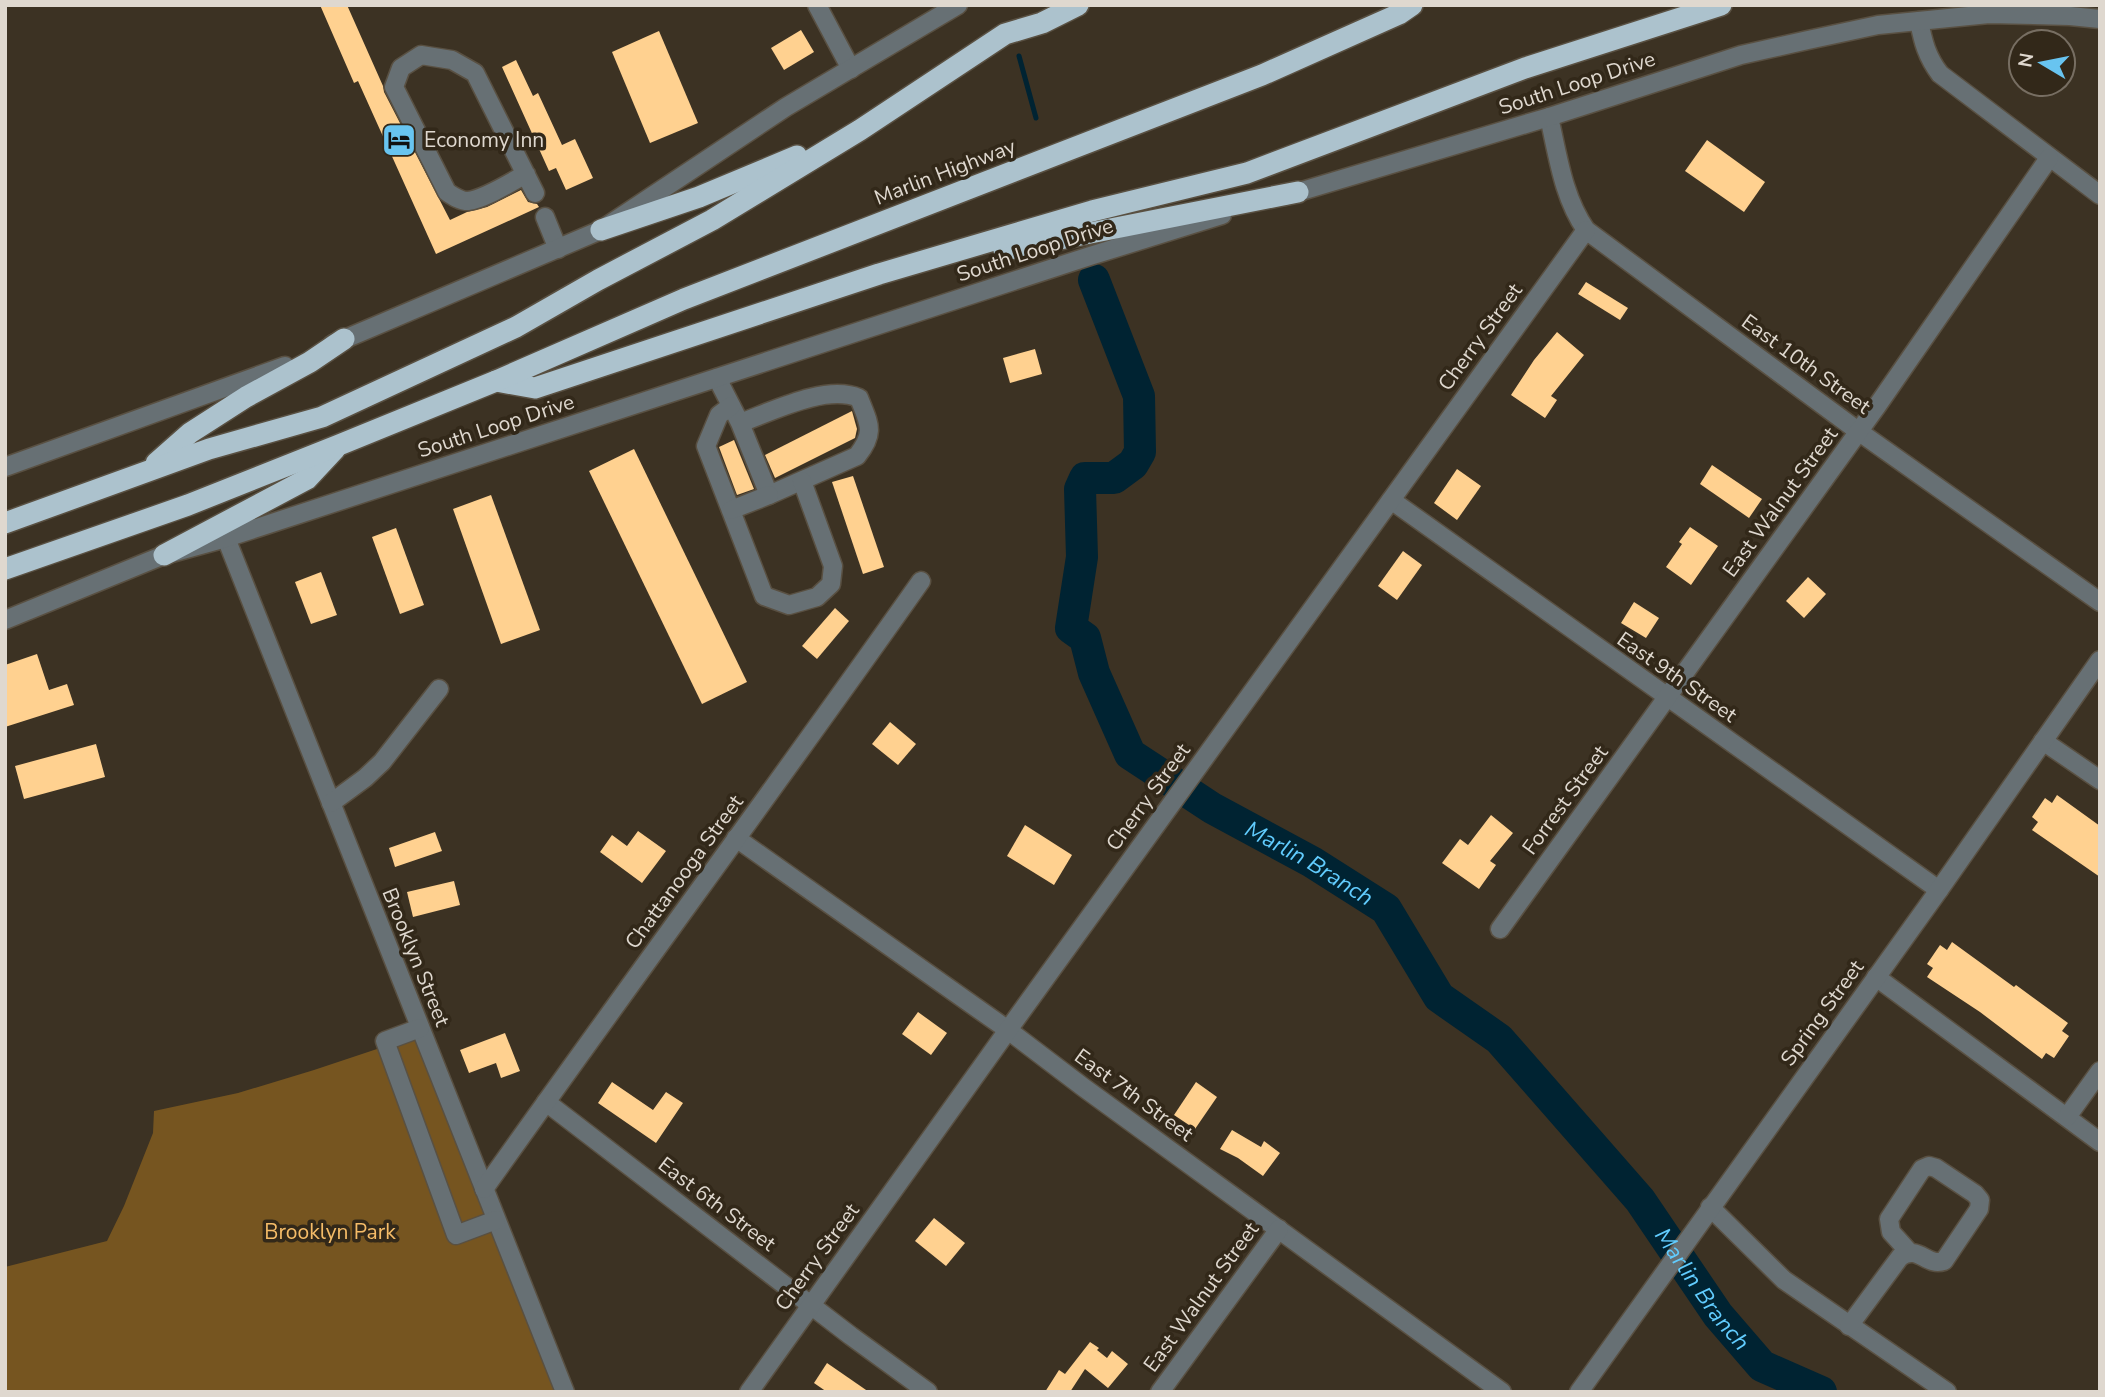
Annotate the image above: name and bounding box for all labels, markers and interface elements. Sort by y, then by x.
north arrow [2007,28,2077,98]
street label: South Loop Drive [1495,44,1659,122]
text: N [2012,51,2040,69]
hotel icon: Economy Inn [380,121,418,159]
place label: Economy Inn [424,126,544,154]
street label: Marlin Highway [870,132,1020,212]
street label: South Loop Drive [953,211,1117,289]
street label: Cherry Street [1432,277,1529,396]
street label: East 10th Street [1736,308,1877,421]
street label: South Loop Drive [414,387,578,465]
street label: East Walnut Street [1716,421,1844,583]
street label: East 9th Street [1611,625,1743,729]
street label: Cherry Street [1100,737,1197,856]
street label: Forrest Street [1516,739,1615,860]
street label: Chattanooga Street [619,789,750,955]
water label: Marlin Branch [1240,814,1379,913]
street label: Brooklyn Street [376,884,457,1031]
street label: Spring Street [1774,954,1870,1072]
street label: East 7th Street [1069,1042,1200,1148]
street label: East 6th Street [652,1151,782,1258]
street label: Cherry Street [769,1197,866,1316]
street label: East Walnut Street [1137,1216,1265,1378]
park label: Brooklyn Park [264,1218,396,1246]
water label: Marlin Branch [1647,1222,1757,1357]

